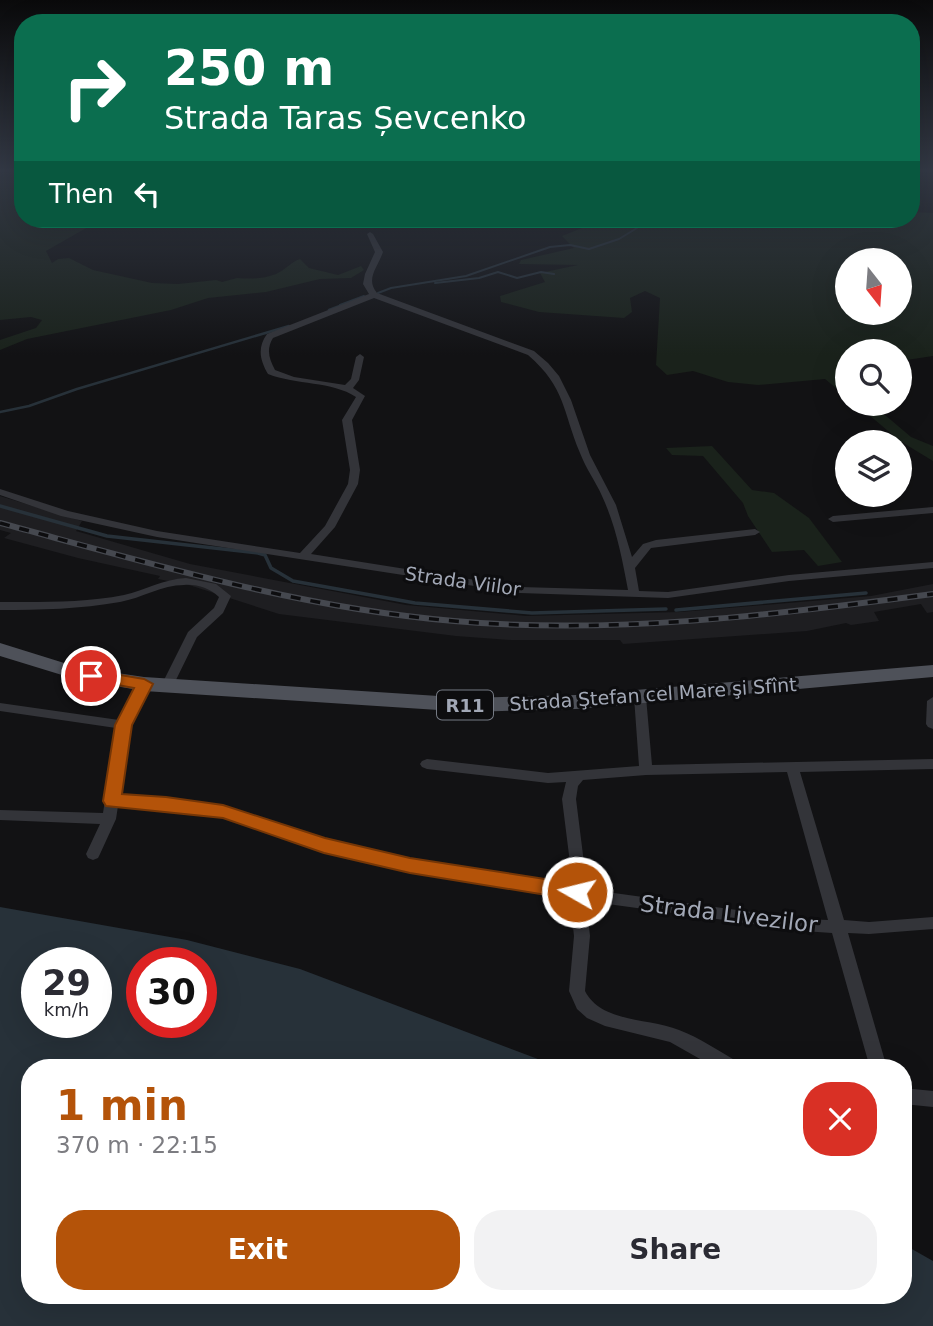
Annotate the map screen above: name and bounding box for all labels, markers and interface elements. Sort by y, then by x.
text: 250 m [164,40,334,97]
icon: right [49,42,140,133]
text: Strada Taras Șevcenko [164,99,527,137]
icon: left [128,175,166,213]
text: Then [49,179,114,209]
north arrow [835,248,912,326]
map controls [835,248,912,507]
button: search [835,339,912,416]
button: layers [835,430,912,507]
street label: Strada Viilor [404,562,522,600]
pin [61,646,121,706]
icon: arrive [72,657,110,695]
street label: Strada Ştefan cel Mare şi Sfînt [509,673,797,715]
road number: R11 [437,690,493,720]
position arrow [540,855,614,929]
street label: Strada Livezilor [639,890,820,938]
speed limit sign: 30 [126,947,217,1038]
text: 29 [42,963,91,1003]
text: km/h [44,999,89,1020]
text: 1 min [56,1081,188,1130]
button: close [803,1082,877,1156]
text: 370 m · 22:15 [56,1132,218,1158]
button: Exit [56,1210,460,1290]
button: Share [474,1210,877,1290]

